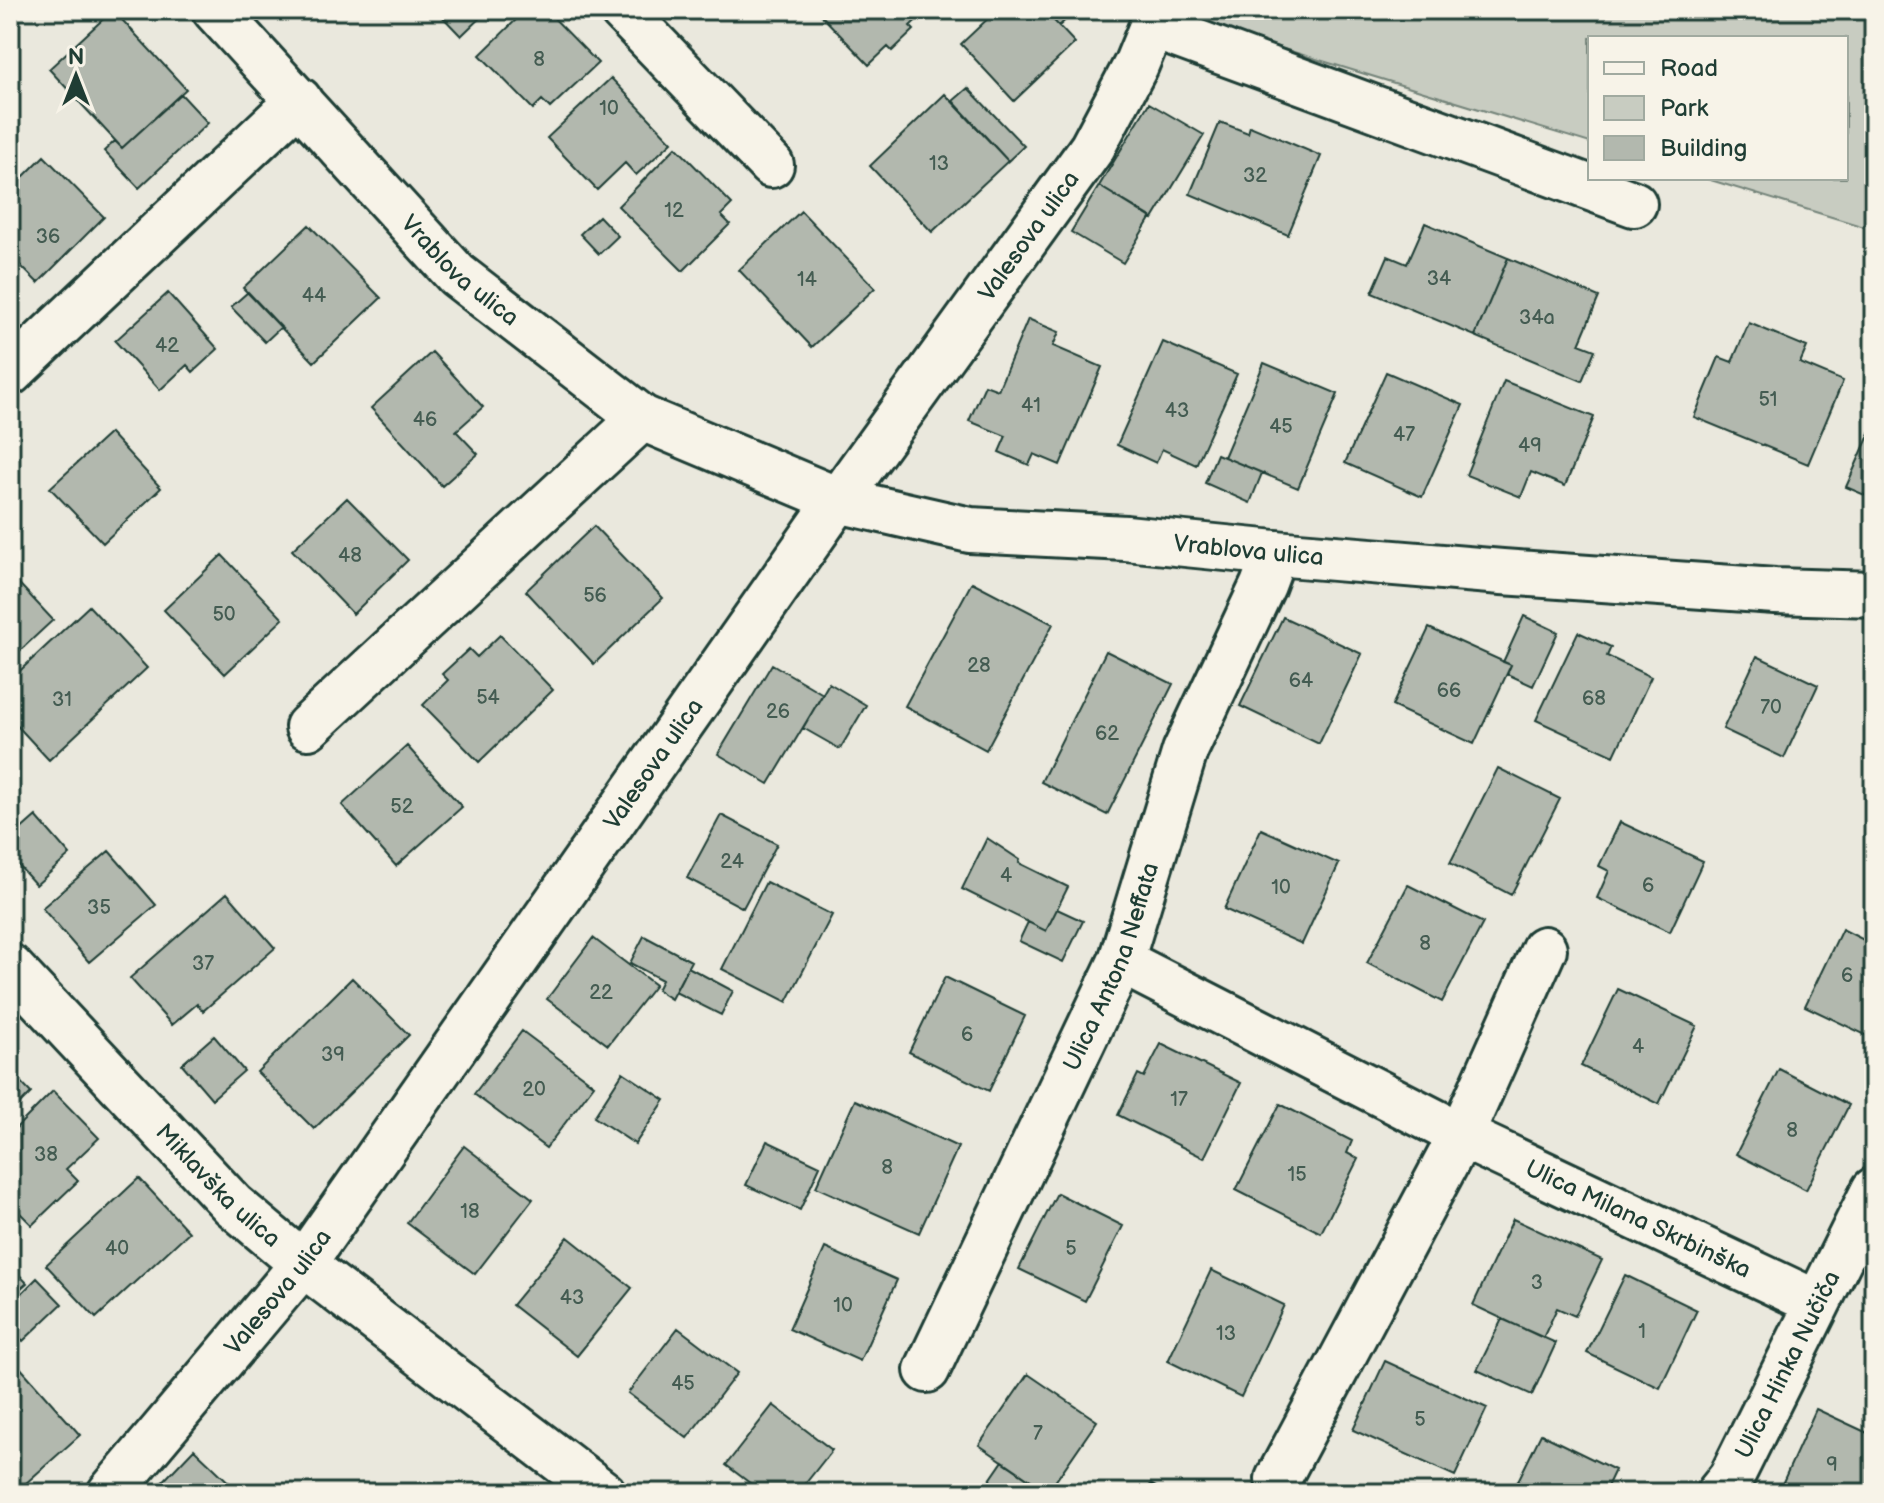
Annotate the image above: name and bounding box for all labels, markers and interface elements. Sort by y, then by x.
north arrow [36,36,116,116]
legend [1588,36,1848,180]
text: N [68,44,84,71]
house number: 8 [533,48,545,72]
text: Road [1660,54,1718,83]
text: Park [1660,94,1708,123]
house number: 10 [599,97,619,121]
text: Building [1660,134,1747,163]
house number: 13 [929,152,949,176]
house number: 32 [1243,164,1267,188]
street label: Valesova ulica [972,165,1086,307]
house number: 12 [664,199,684,223]
street label: Vrablova ulica [394,209,525,332]
house number: 36 [36,225,60,249]
house number: 34 [1427,267,1451,291]
house number: 14 [797,268,817,292]
house number: 44 [302,284,326,308]
house number: 34a [1519,306,1555,330]
house number: 42 [155,334,179,358]
house number: 51 [1758,388,1778,412]
house number: 41 [1021,394,1041,418]
house number: 43 [1165,399,1189,423]
house number: 46 [413,408,437,432]
house number: 45 [1269,415,1293,439]
house number: 47 [1393,423,1415,447]
house number: 49 [1518,434,1542,458]
street label: Vrablova ulica [1172,529,1325,572]
house number: 48 [338,544,362,568]
house number: 56 [583,584,607,608]
house number: 50 [212,603,236,627]
house number: 28 [967,654,991,678]
house number: 64 [1289,669,1313,693]
house number: 66 [1437,679,1461,703]
house number: 54 [476,686,500,710]
house number: 68 [1582,687,1606,711]
house number: 31 [52,688,72,712]
street label: Valesova ulica [598,693,709,835]
house number: 70 [1760,696,1782,720]
house number: 26 [766,700,790,724]
house number: 62 [1095,722,1119,746]
house number: 52 [390,795,414,819]
house number: 24 [720,850,744,874]
street label: Ulica Antona Neffata [1057,859,1165,1075]
house number: 4 [1000,864,1012,888]
house number: 6 [1642,874,1654,898]
house number: 10 [1271,876,1291,900]
house number: 35 [87,896,111,920]
house number: 8 [1419,932,1431,956]
house number: 37 [192,952,214,976]
house number: 6 [1841,964,1853,988]
house number: 22 [589,981,613,1005]
house number: 6 [961,1023,973,1047]
house number: 4 [1632,1035,1644,1059]
house number: 39 [321,1043,345,1067]
house number: 20 [522,1078,546,1102]
house number: 17 [1170,1088,1188,1112]
street label: Miklavška ulica [150,1118,286,1254]
house number: 8 [1786,1119,1798,1143]
house number: 38 [34,1143,58,1167]
street label: Ulica Milana Skrbinška [1521,1154,1755,1285]
house number: 8 [881,1156,893,1180]
house number: 15 [1287,1163,1307,1187]
house number: 18 [460,1200,480,1224]
street label: Valesova ulica [219,1224,338,1361]
house number: 40 [105,1237,129,1261]
house number: 5 [1065,1237,1077,1261]
street label: Ulica Hinka Nučiča [1729,1266,1847,1463]
house number: 3 [1531,1271,1543,1295]
house number: 43 [560,1286,584,1310]
house number: 10 [833,1294,853,1318]
house number: 1 [1638,1320,1646,1344]
house number: 13 [1216,1322,1236,1346]
house number: 45 [671,1372,695,1396]
house number: 5 [1414,1408,1426,1432]
house number: 7 [1033,1422,1043,1446]
house number: 9 [1826,1453,1838,1477]

